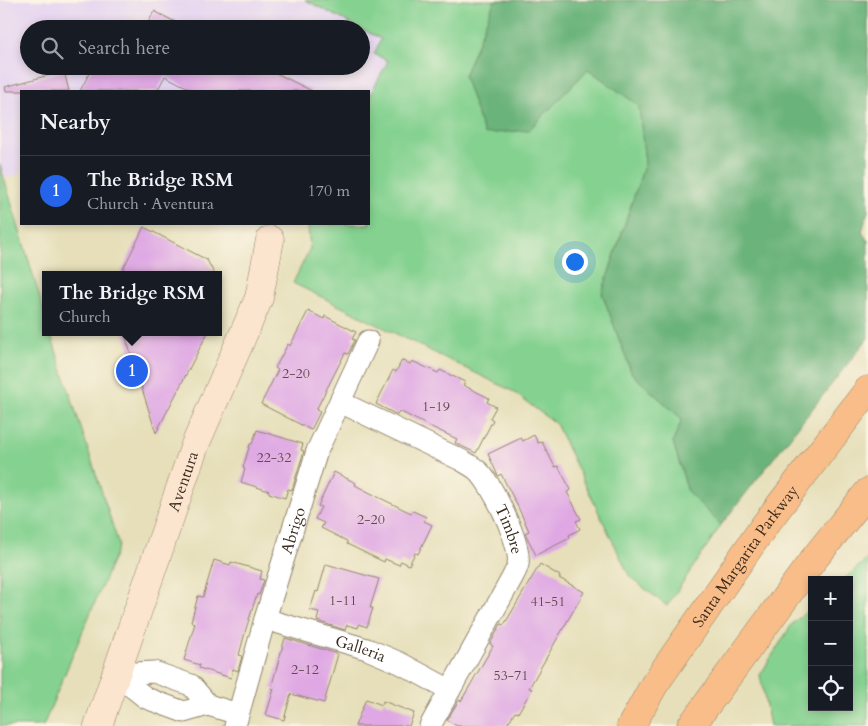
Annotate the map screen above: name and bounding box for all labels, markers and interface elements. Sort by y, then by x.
search box [20,20,370,75]
icon: search [38,34,66,62]
text: Search here [78,35,170,61]
text: Nearby [40,108,111,137]
text: The Bridge RSM [87,167,234,193]
text: 1 [52,180,60,202]
text: 170 m [308,180,350,202]
text: Church · Aventura [87,193,214,215]
your location [562,249,588,275]
popup [42,271,222,336]
text: The Bridge RSM [59,280,205,306]
text: Church [59,306,110,328]
pin: 1 [116,352,148,390]
house number: 2-20 [282,364,310,383]
house number: 1-19 [422,397,450,416]
street label: Aventura [163,448,204,515]
house number: 22-32 [257,448,291,467]
street label: Santa Margarita Parkway [687,480,804,632]
street label: Timbre [489,501,528,556]
street label: Abrigo [276,504,311,557]
house number: 2-20 [357,510,385,529]
map controls [808,576,853,711]
button: + [808,576,853,621]
house number: 1-11 [329,591,357,610]
house number: 41-51 [531,592,565,611]
button: − [808,621,853,666]
street label: Galleria [332,630,389,668]
house number: 2-12 [291,660,319,679]
house number: 53-71 [494,666,528,685]
button: locate [808,666,853,711]

